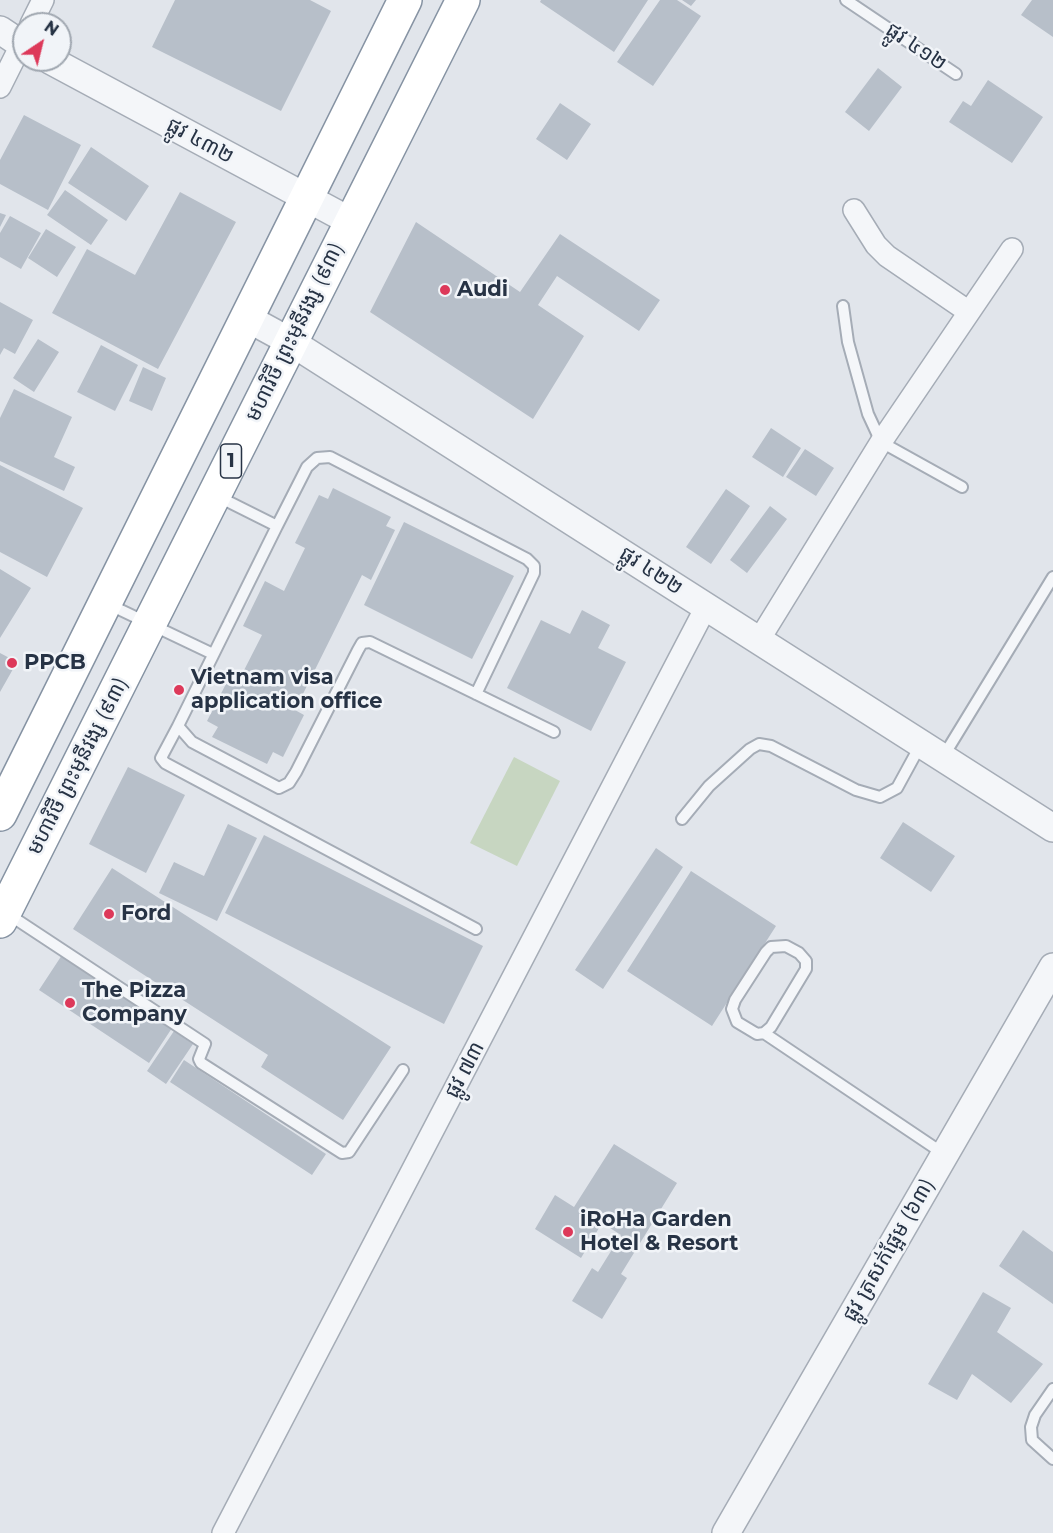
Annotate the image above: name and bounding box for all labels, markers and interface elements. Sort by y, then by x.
north arrow [12,12,72,72]
text: N [41,17,62,40]
street label: ផ្លូវ ៤១២ [881,18,951,76]
street label: ផ្លូវ ៤៣២ [162,113,238,169]
street label: មហាវិថី ព្រះមុនីវង្ស (៩៣) [241,238,349,426]
place label: Audi [457,277,508,303]
marker: Audi [438,283,452,297]
road number: 1 [220,444,242,478]
street label: ផ្លូវ ៤២២ [615,541,687,601]
place label: PPCB [24,650,86,676]
marker: PPCB [5,656,19,670]
place label: Vietnam visa application office [191,665,383,715]
street label: មហាវិថី ព្រះមុនីវង្ស (៩៣) [22,673,134,859]
marker: Vietnam visa application office [172,683,186,697]
place label: Ford [121,901,171,927]
marker: Ford [102,907,116,921]
place label: The Pizza Company [82,978,187,1028]
marker: The Pizza Company [63,996,77,1010]
street label: ផ្លូវ ៧៣ [440,1038,490,1102]
street label: ផ្លូវ ត្រសក់ផ្អែម (៦៣) [838,1174,940,1326]
place label: iRoHa Garden Hotel & Resort [580,1207,738,1257]
marker: iRoHa Garden Hotel & Resort [561,1225,575,1239]

